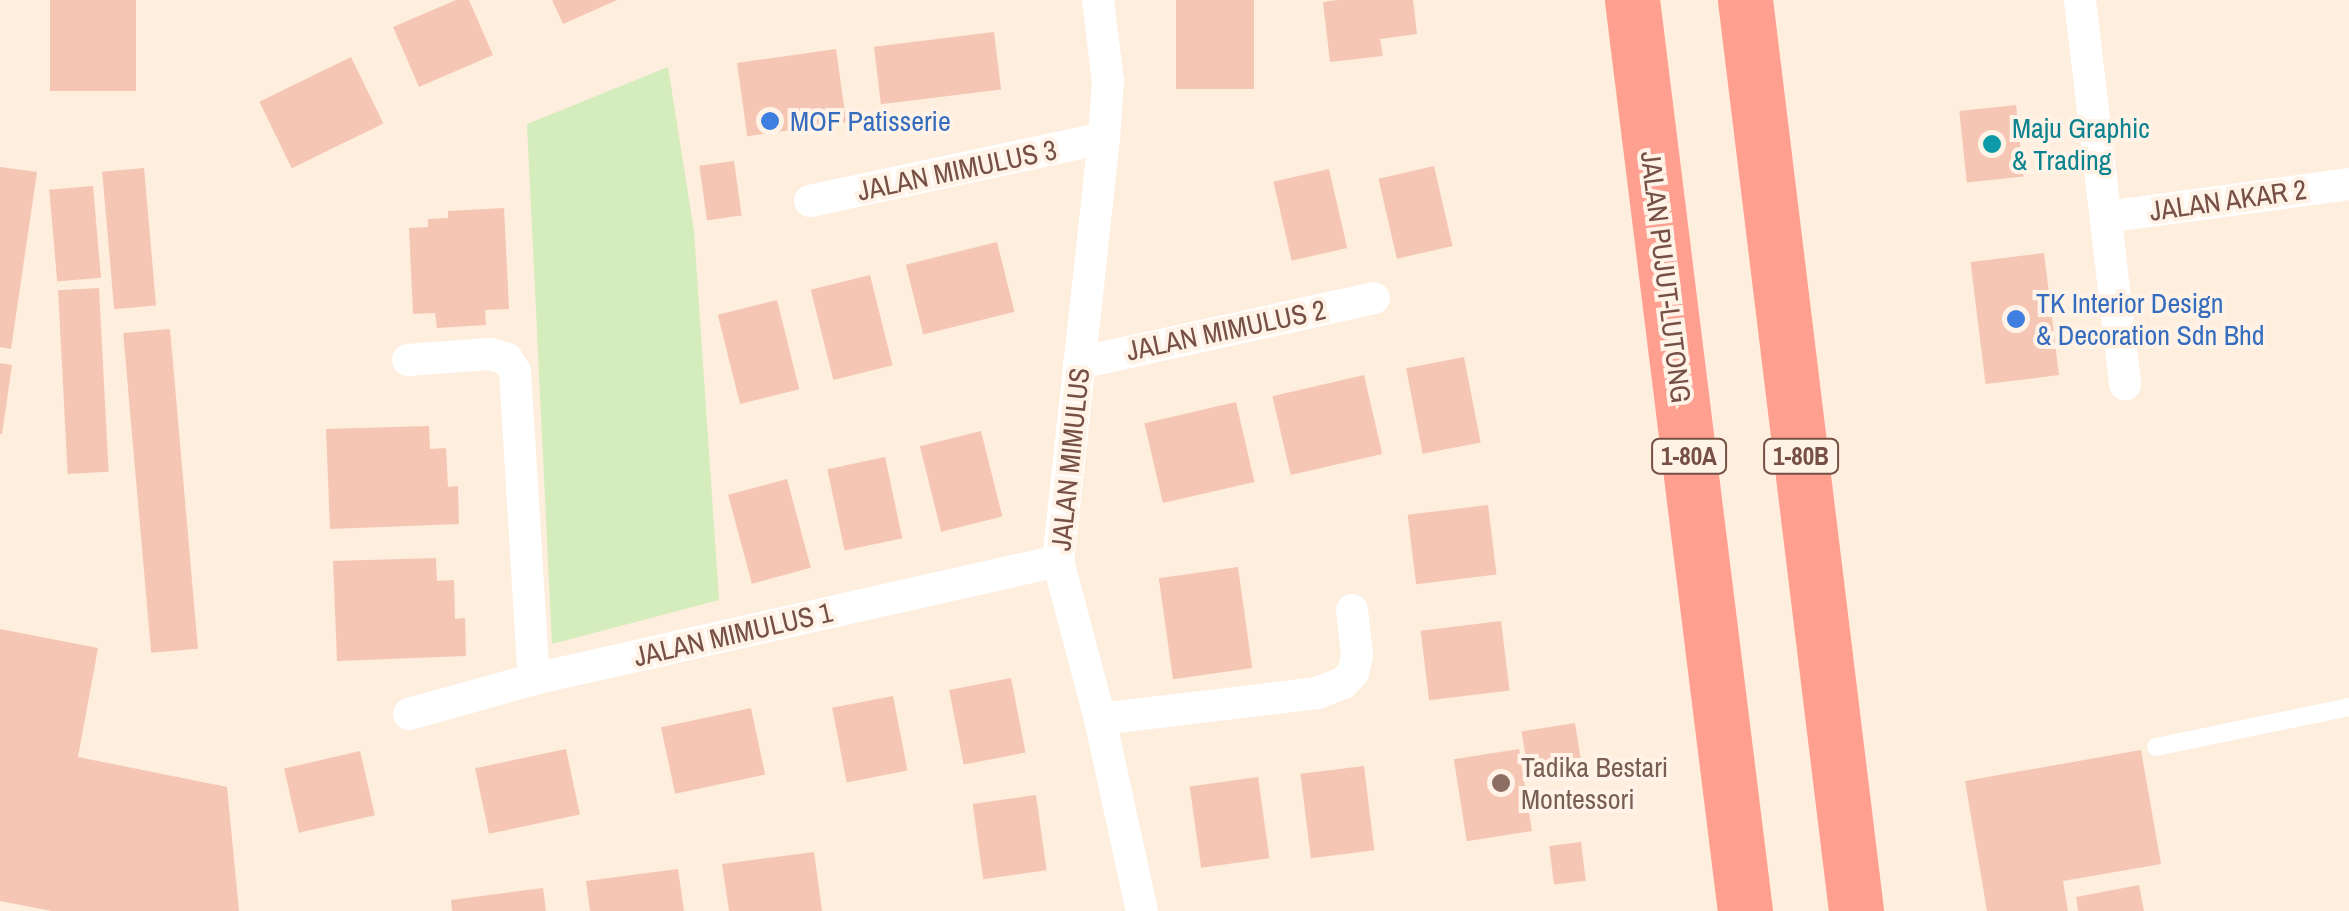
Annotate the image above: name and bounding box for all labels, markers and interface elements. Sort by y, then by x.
place label: MOF Patisserie [790,104,951,138]
marker: MOF Patisserie [759,110,781,132]
place label: Maju Graphic & Trading [2012,111,2150,177]
street label: JALAN MIMULUS 3 [854,132,1060,208]
marker: Maju Graphic & Trading [1981,133,2003,155]
street label: JALAN PUJUT-LUTONG [1634,149,1698,405]
street label: JALAN AKAR 2 [2147,172,2309,228]
place label: TK Interior Design & Decoration Sdn Bhd [2036,286,2264,352]
street label: JALAN MIMULUS 2 [1123,292,1329,368]
marker: TK Interior Design & Decoration Sdn Bhd [2005,308,2027,330]
street label: JALAN MIMULUS [1044,366,1096,552]
road number: 1-80A [1649,436,1729,476]
road number: 1-80B [1761,436,1841,476]
street label: JALAN MIMULUS 1 [630,595,836,673]
place label: Tadika Bestari Montessori [1521,750,1668,816]
marker: Tadika Bestari Montessori [1490,772,1512,794]

